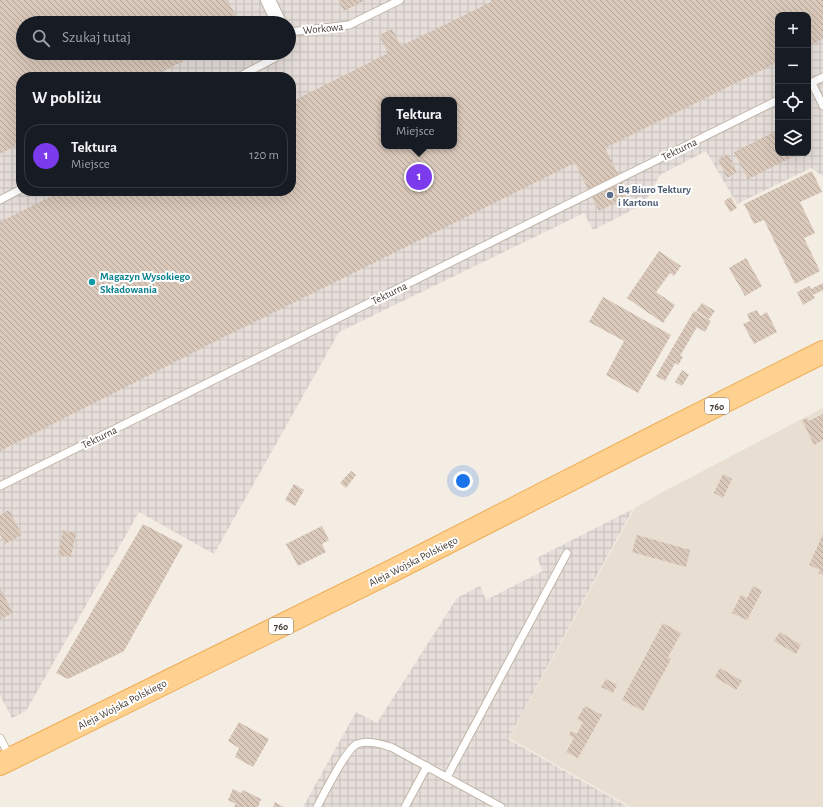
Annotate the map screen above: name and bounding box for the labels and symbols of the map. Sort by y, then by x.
street label: Workowa [302,21,344,36]
street label: Tekturna [660,136,699,163]
pin: 1 [406,162,432,192]
place label: B4 Biuro Tektury i Kartonu [618,184,691,208]
marker: B4 Biuro Tektury i Kartonu [605,190,615,200]
place label: Magazyn Wysokiego Składowania [100,271,191,295]
marker: Magazyn Wysokiego Składowania [87,277,97,287]
street label: Tekturna [370,280,409,307]
road number: 760 [705,398,729,414]
street label: Tekturna [80,424,119,451]
your location [453,471,473,491]
street label: Aleja Wojska Polskiego [367,534,459,589]
road number: 760 [269,618,293,634]
street label: Aleja Wojska Polskiego [76,677,168,732]

